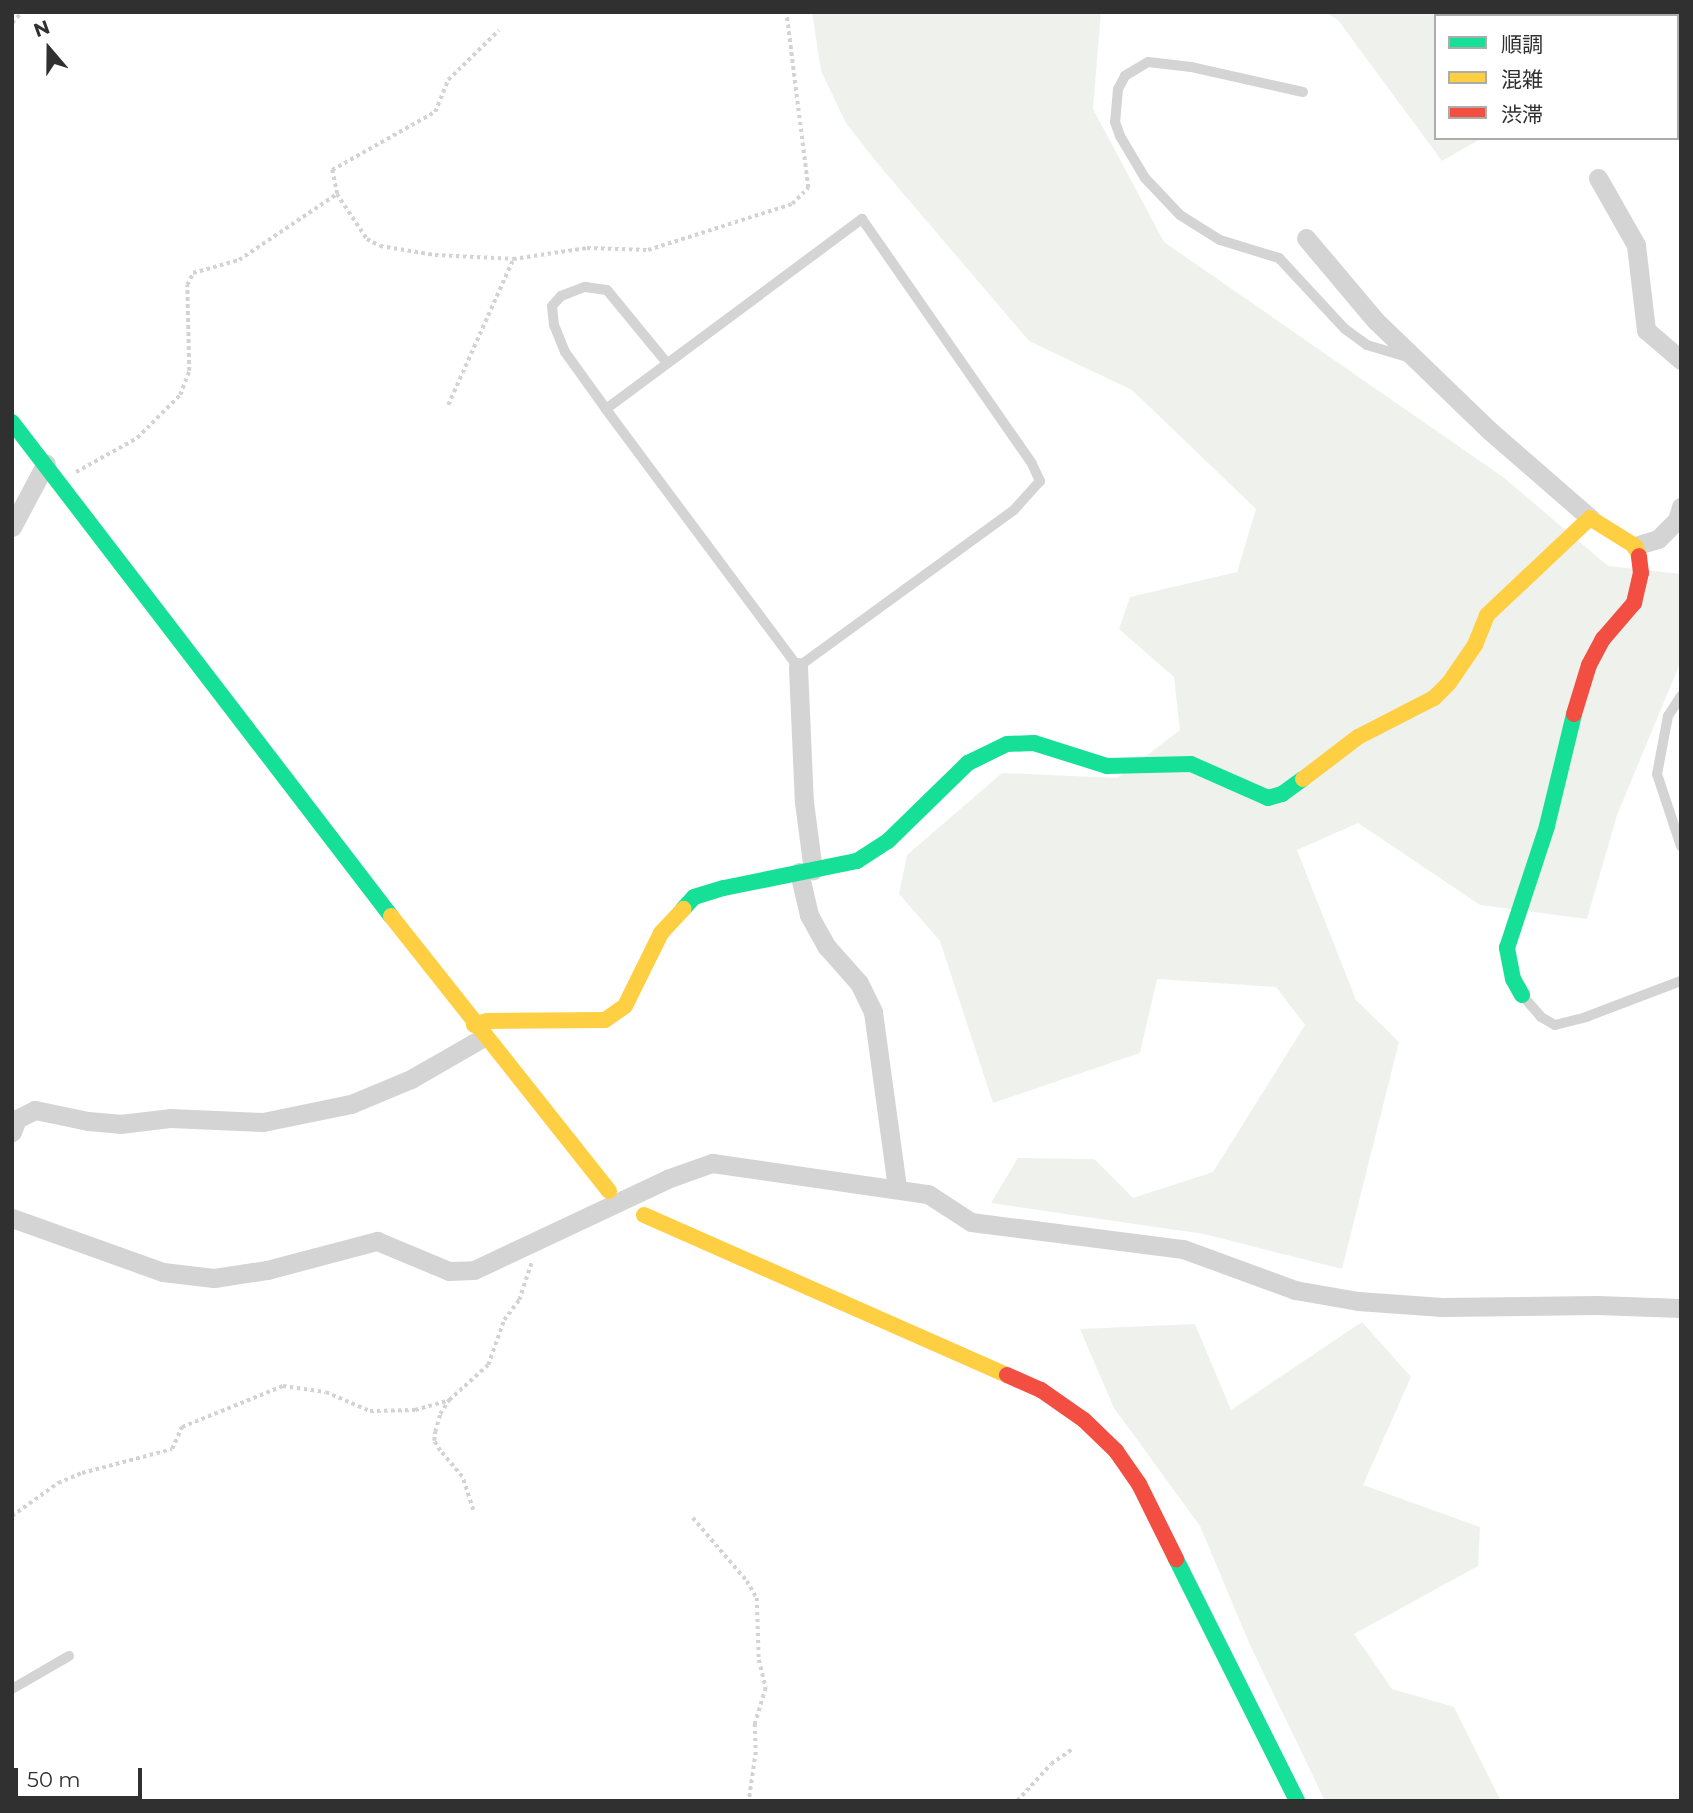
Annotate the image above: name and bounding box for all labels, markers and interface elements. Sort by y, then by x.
north arrow [14,14,84,84]
legend [1434,14,1679,140]
text: N [30,15,53,42]
text: 順調 [1501,32,1543,57]
text: 混雑 [1501,67,1543,92]
text: 渋滞 [1501,102,1543,127]
scale bar [18,1754,145,1798]
text: 50 m [27,1767,81,1792]

